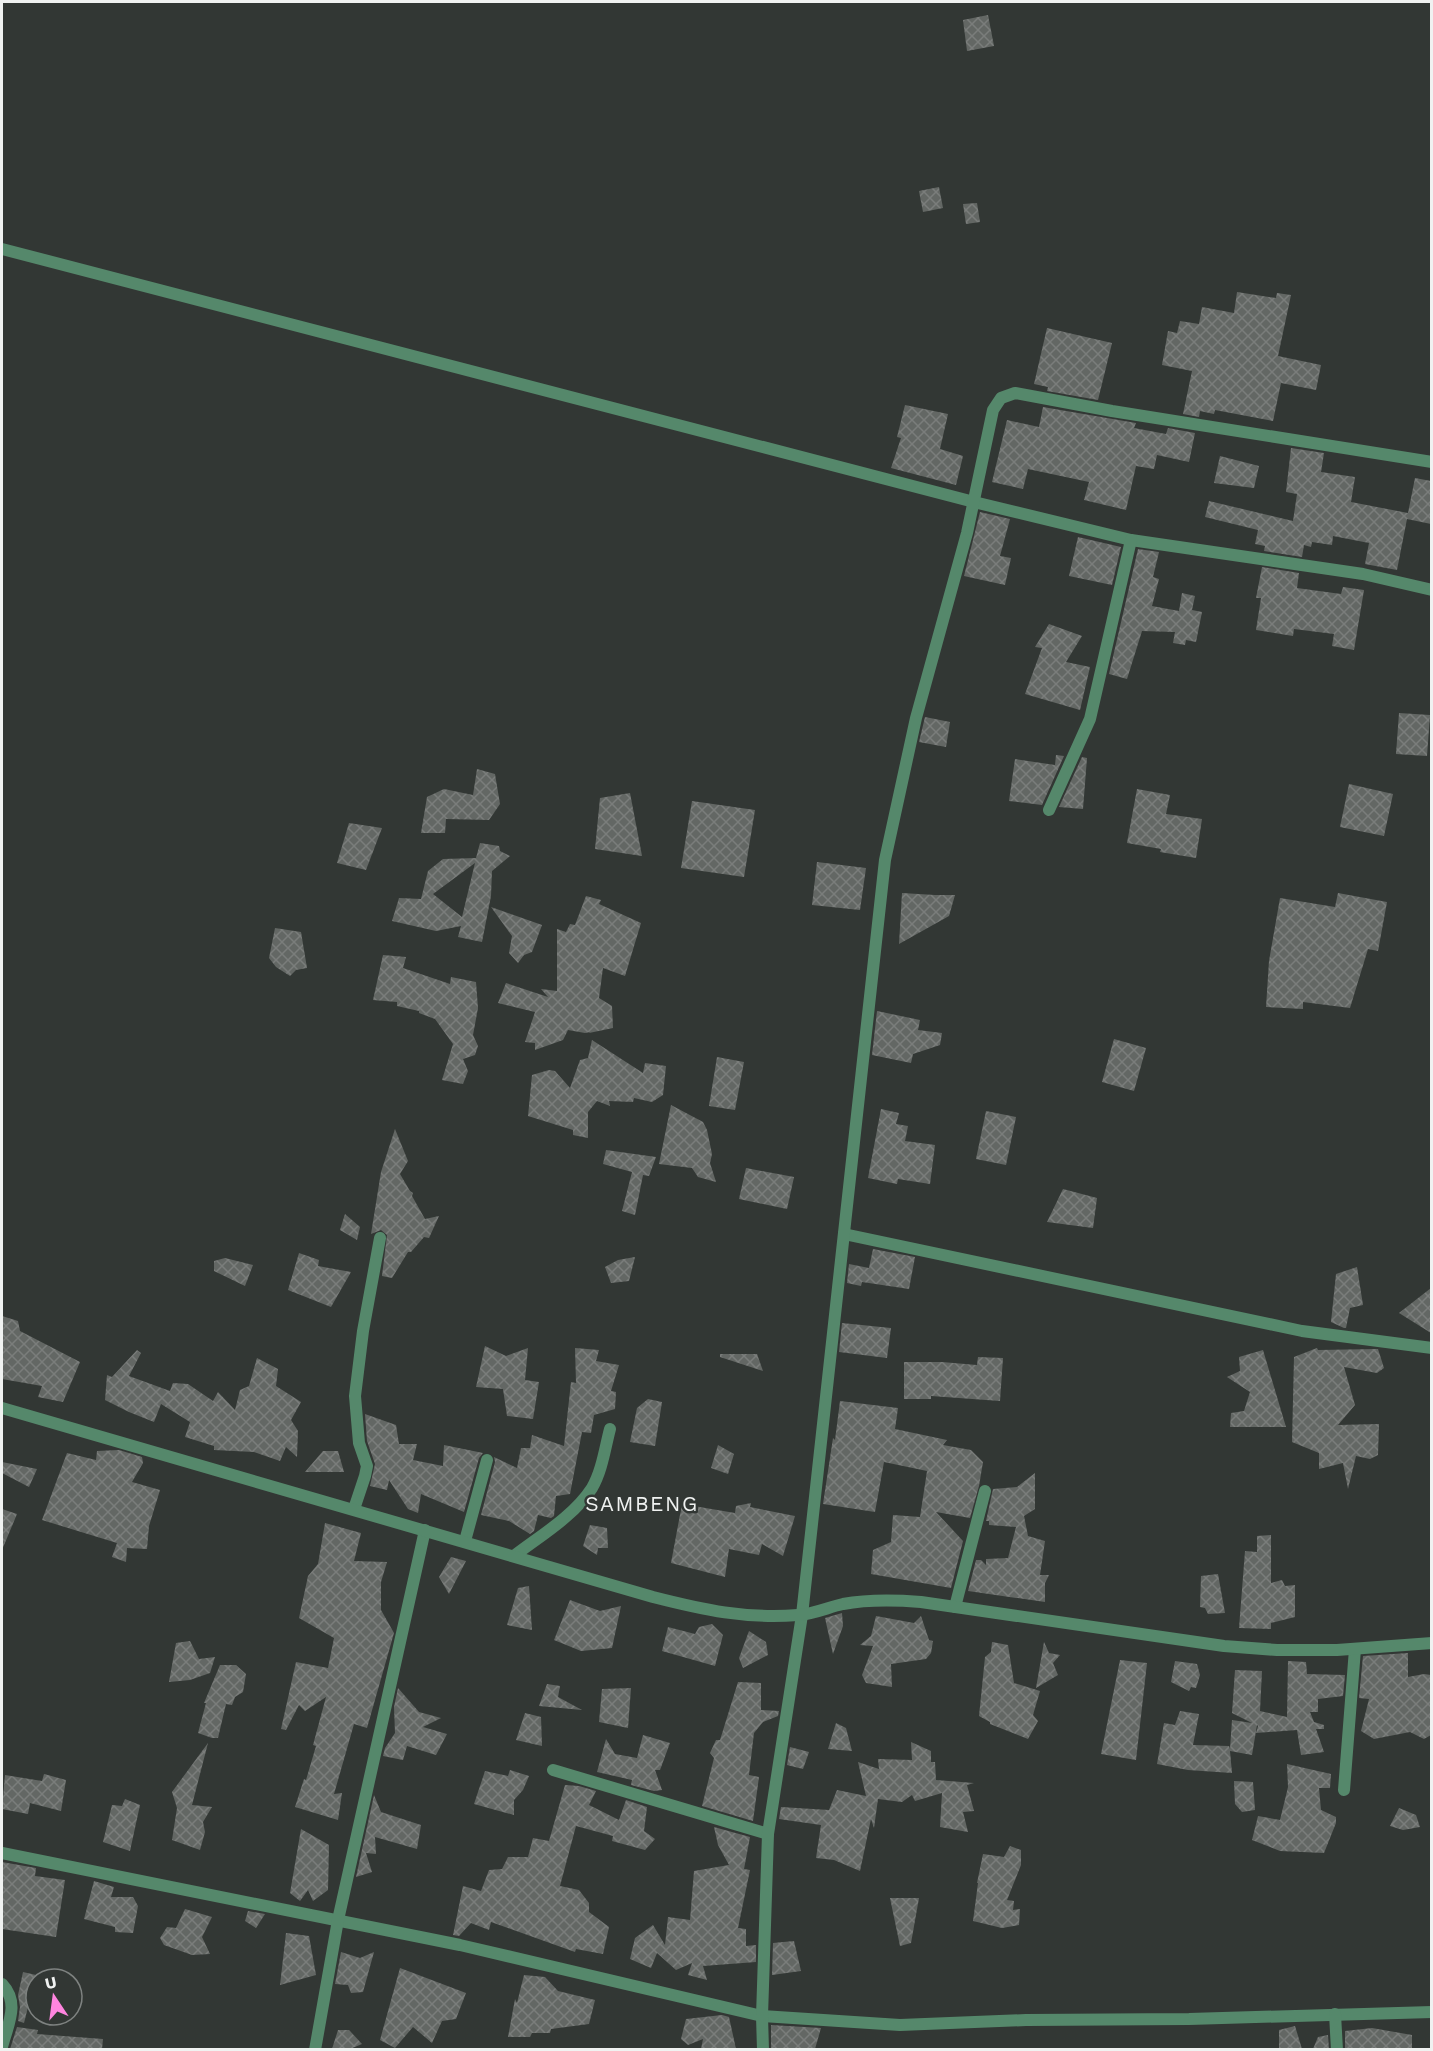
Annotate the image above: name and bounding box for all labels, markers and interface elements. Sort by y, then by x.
district label: SAMBENG [585,1491,699,1516]
north arrow [24,1967,84,2027]
text: U [43,1972,58,1993]

